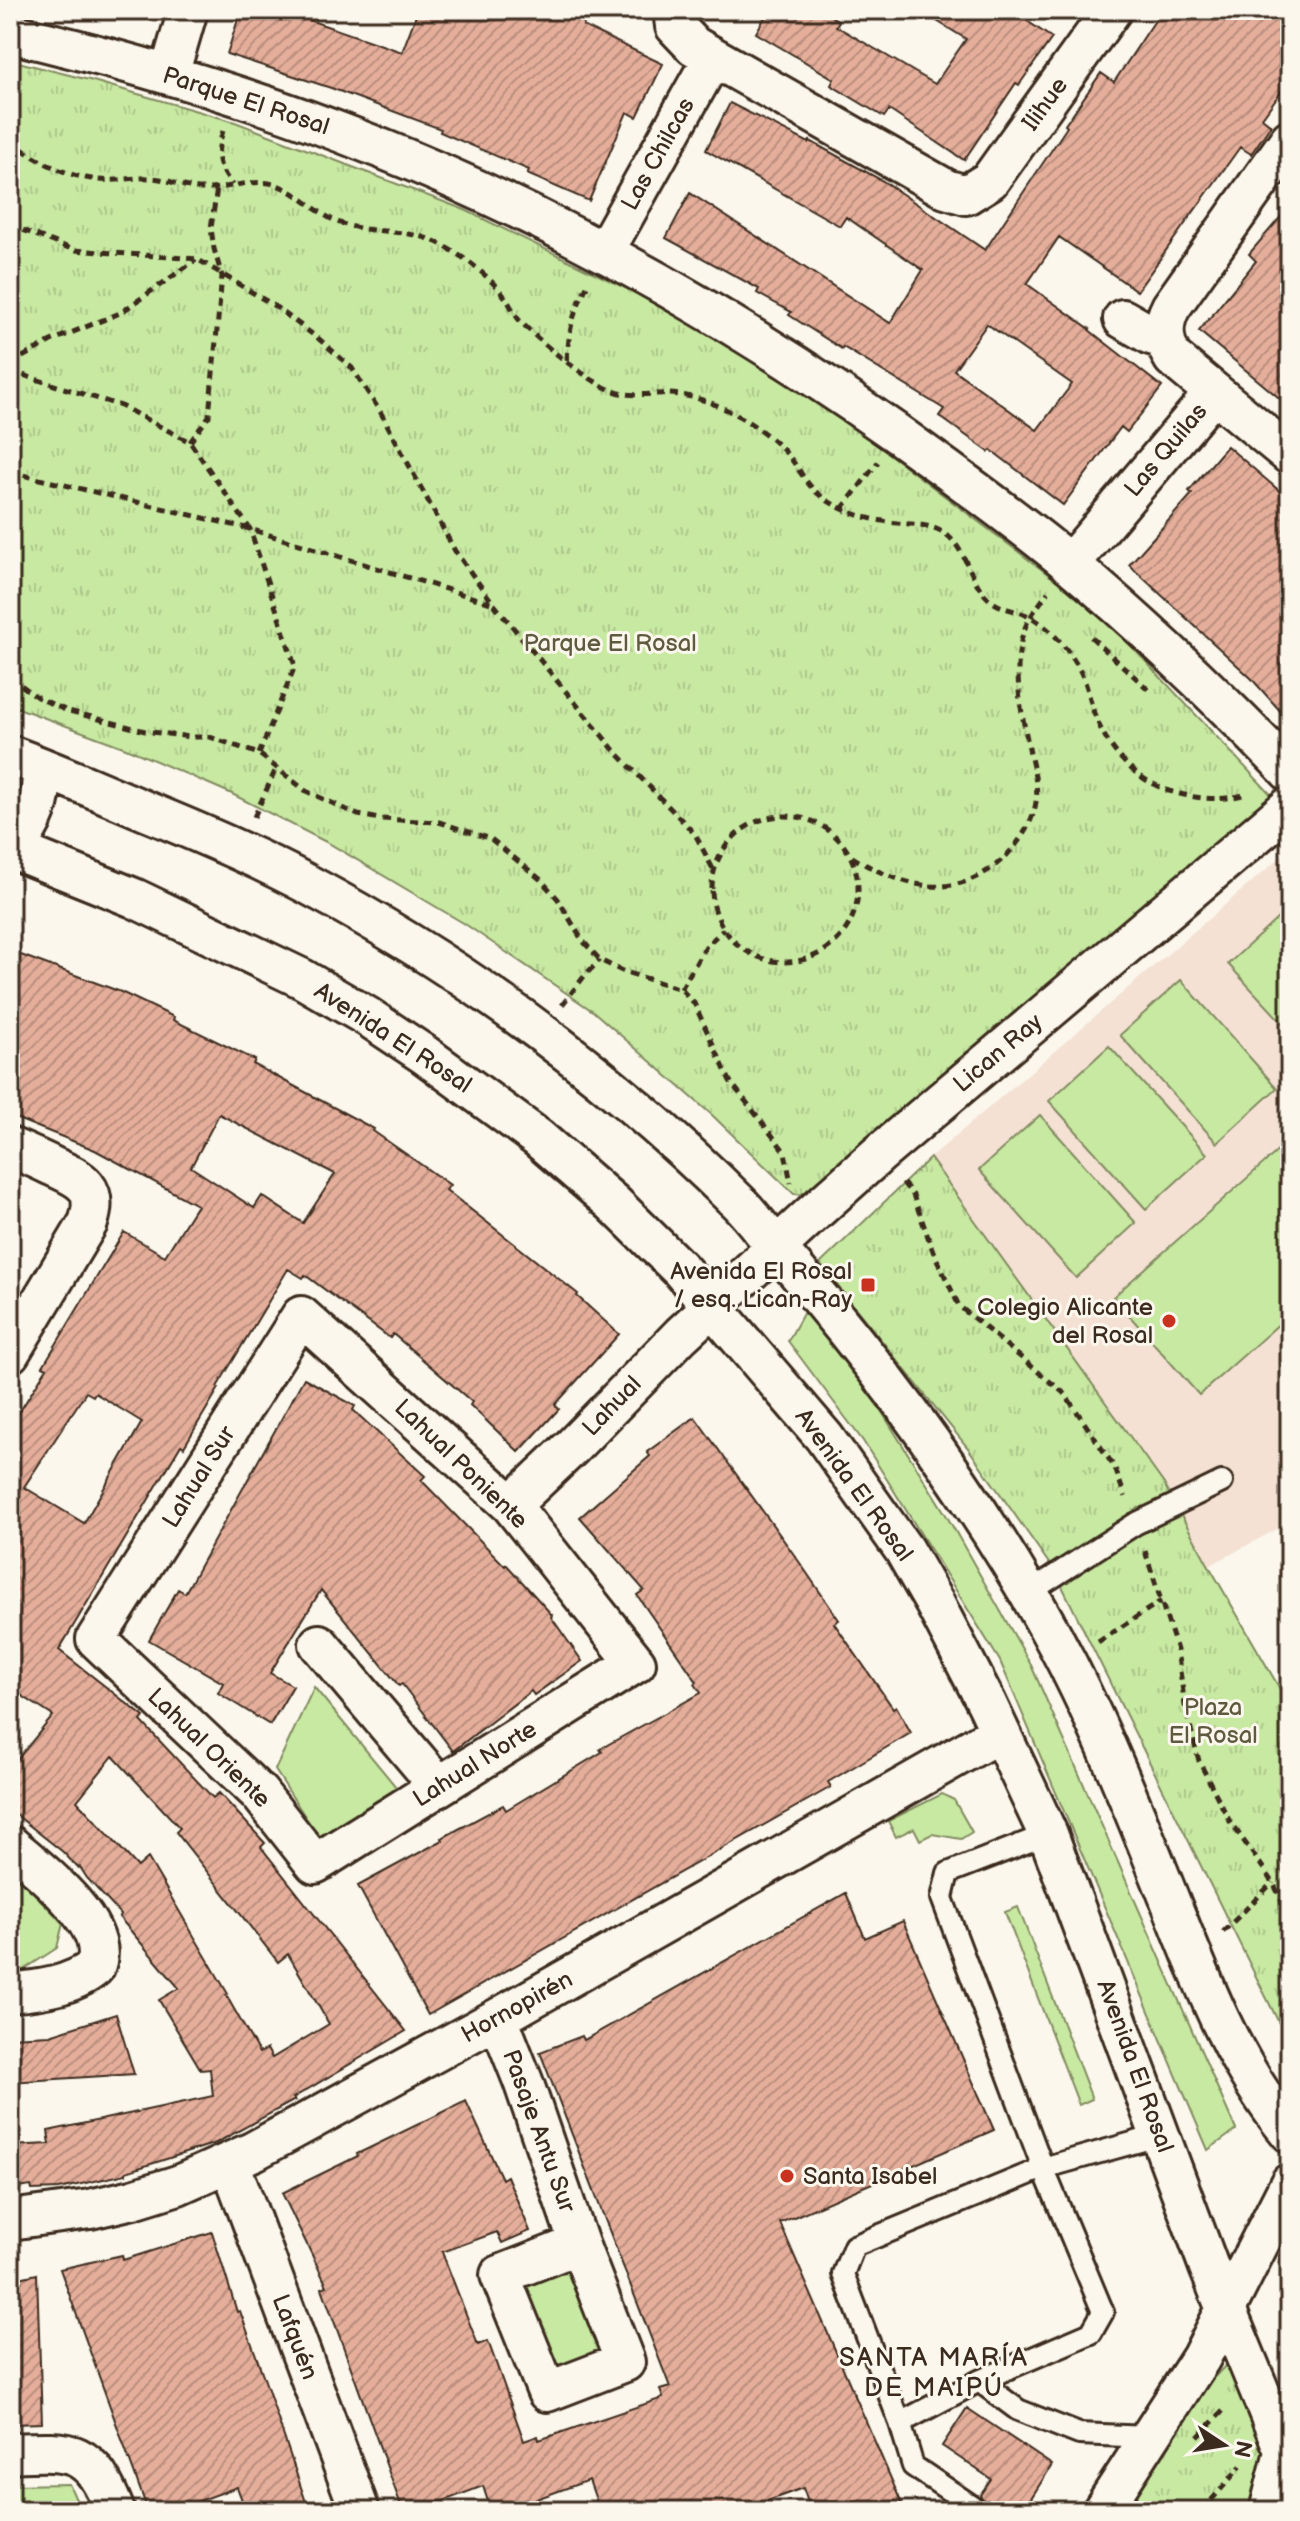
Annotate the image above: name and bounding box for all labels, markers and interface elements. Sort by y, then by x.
street label: Parque El Rosal [159,60,333,142]
street label: Ilihue [1016,72,1074,136]
street label: Las Chilcas [615,92,701,215]
street label: Las Quilas [1118,397,1214,503]
park label: Parque El Rosal [523,629,697,658]
street label: Avenida El Rosal [309,976,477,1100]
street label: Lican Ray [948,1007,1049,1099]
place label: Avenida El Rosal / esq. Lican-Ray [670,1257,852,1314]
marker: Avenida El Rosal / esq. Lican-Ray [859,1276,877,1294]
place label: Colegio Alicante del Rosal [977,1293,1153,1350]
marker: Colegio Alicante del Rosal [1160,1312,1178,1330]
street label: Lahual [577,1370,647,1442]
street label: Lahual Poniente [388,1393,534,1535]
street label: Avenida El Rosal [789,1403,919,1567]
street label: Lahual Sur [156,1420,242,1533]
street label: Lahual Oriente [141,1682,277,1814]
park label: Plaza El Rosal [1168,1693,1258,1750]
street label: Lahual Norte [408,1715,542,1813]
street label: Hornopirén [456,1965,578,2049]
street label: Avenida El Rosal [1090,1976,1180,2156]
street label: Pasaje Antu Sur [496,2046,582,2217]
place label: Santa Isabel [803,2162,937,2191]
marker: Santa Isabel [778,2167,796,2185]
street label: Lafquén [266,2290,324,2384]
district label: SANTA MARÍA DE MAIPÚ [839,2341,1029,2404]
north arrow [1184,2405,1264,2485]
text: N [1227,2438,1257,2460]

